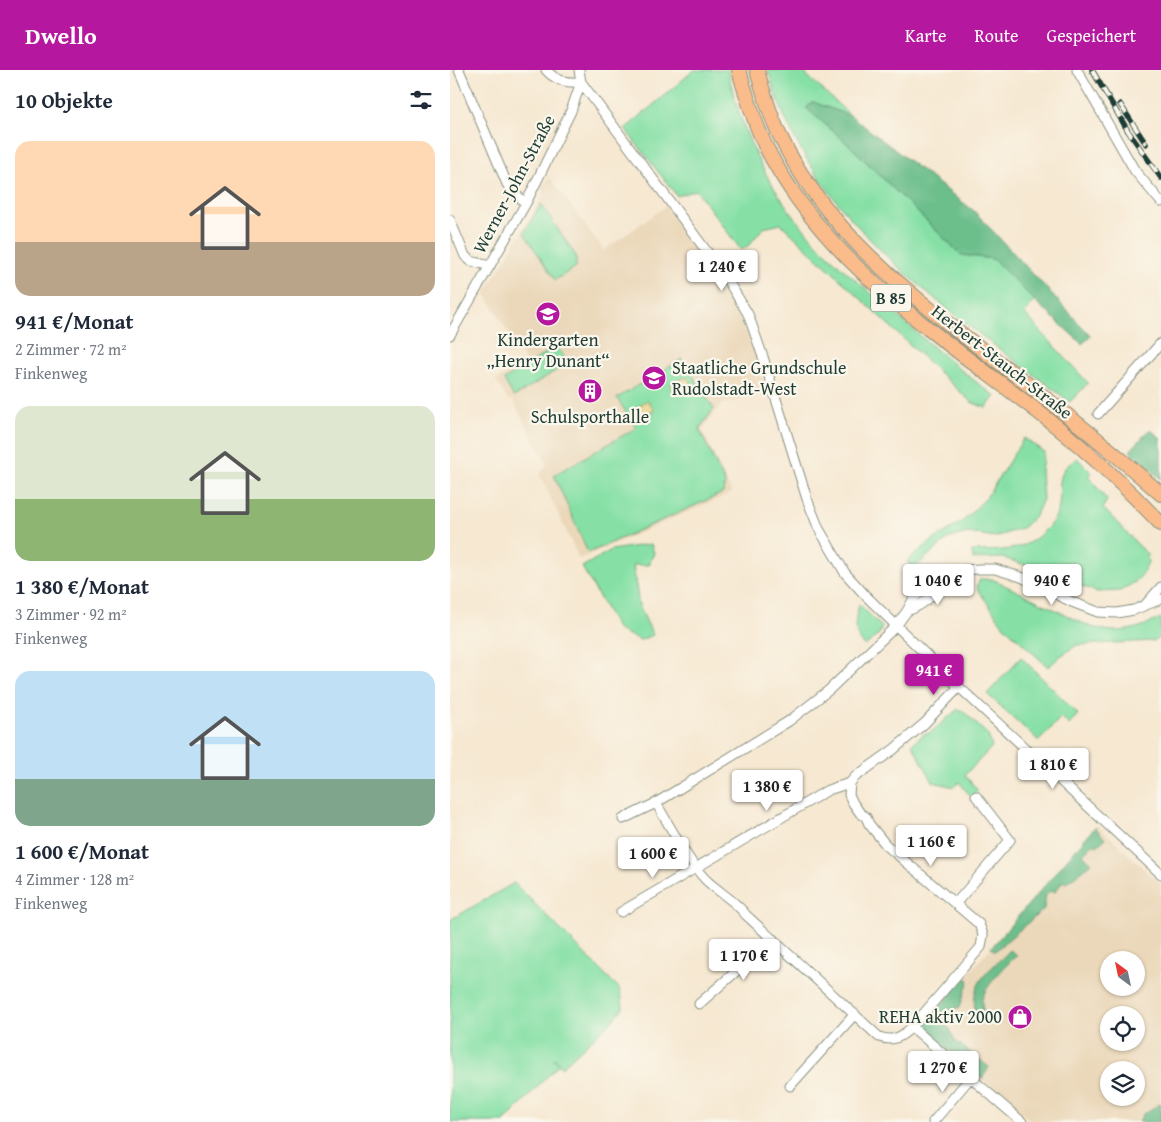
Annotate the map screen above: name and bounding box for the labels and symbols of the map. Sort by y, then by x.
street label: Werner-John-Straße [466,110,562,258]
pin: 1 240 € [676,250,768,292]
road number: B 85 [871,284,911,312]
street label: Herbert-Stauch-Straße [926,298,1079,425]
school or university icon: Kindergarten „Henry Dunant“ [535,301,561,327]
place label: Kindergarten „Henry Dunant“ [486,326,610,374]
place label: Staatliche Grundschule Rudolstadt-West [672,354,847,402]
school or university icon: Staatliche Grundschule Rudolstadt-West [641,365,667,391]
building icon: Schulsporthalle [577,378,603,404]
place label: Schulsporthalle [531,403,649,430]
pin: 1 040 € [892,564,984,606]
pin: 940 € [1017,564,1087,606]
pin: 941 € [899,654,969,696]
pin: 1 810 € [1007,748,1099,790]
pin: 1 380 € [721,770,813,812]
pin: 1 160 € [885,824,977,867]
pin: 1 600 € [607,836,699,879]
pin: 1 170 € [698,938,790,981]
north arrow [1100,951,1145,996]
place label: REHA aktiv 2000 [879,1003,1002,1030]
shop icon: REHA aktiv 2000 [1007,1004,1033,1030]
pin: 1 270 € [897,1050,989,1093]

